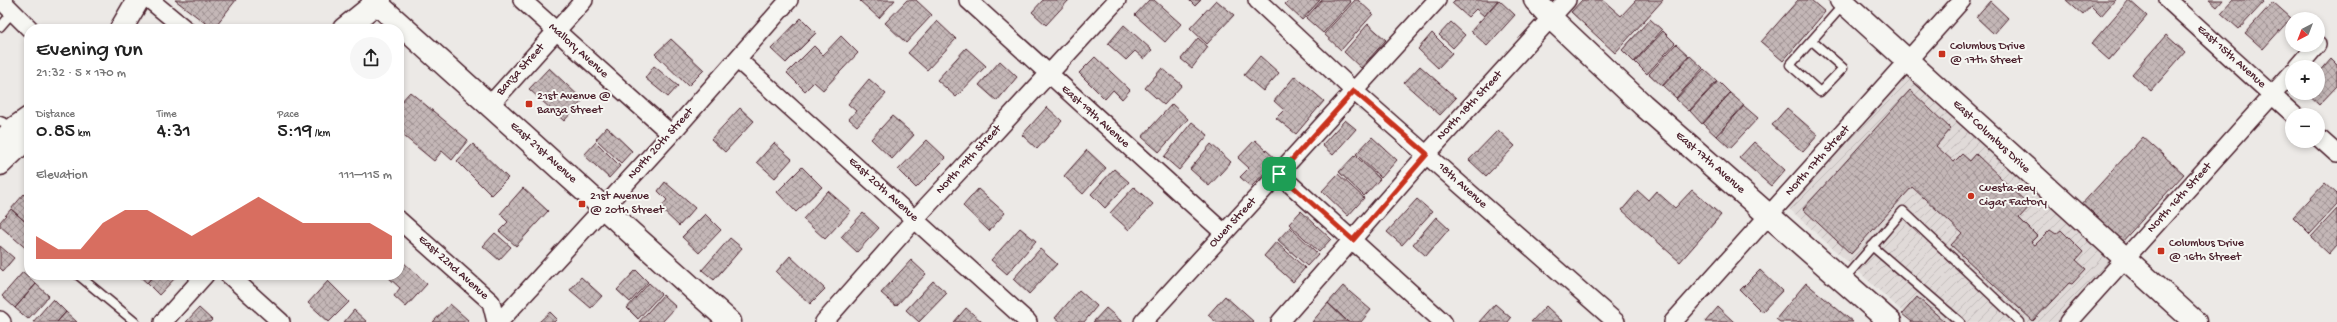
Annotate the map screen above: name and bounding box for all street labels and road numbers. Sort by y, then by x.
street label: Mallory Avenue [545,21,611,82]
street label: East 15th Avenue [2194,22,2269,92]
street label: Banza Street [493,40,549,100]
street label: North 18th Street [1434,67,1507,144]
street label: East 19th Avenue [1058,83,1133,152]
street label: East Columbus Drive [1949,97,2033,177]
street label: North 20th Street [625,105,698,183]
street label: East 21st Avenue [507,119,580,187]
street label: North 19th Street [933,122,1005,198]
street label: North 17th Street [1783,122,1854,199]
street label: East 17th Avenue [1672,129,1748,198]
street label: East 20th Avenue [845,155,921,226]
street label: 18th Avenue [1434,159,1490,212]
street label: North 16th Street [2145,159,2216,236]
street label: Owen Street [1206,194,1260,251]
street label: East 22nd Avenue [415,233,492,304]

